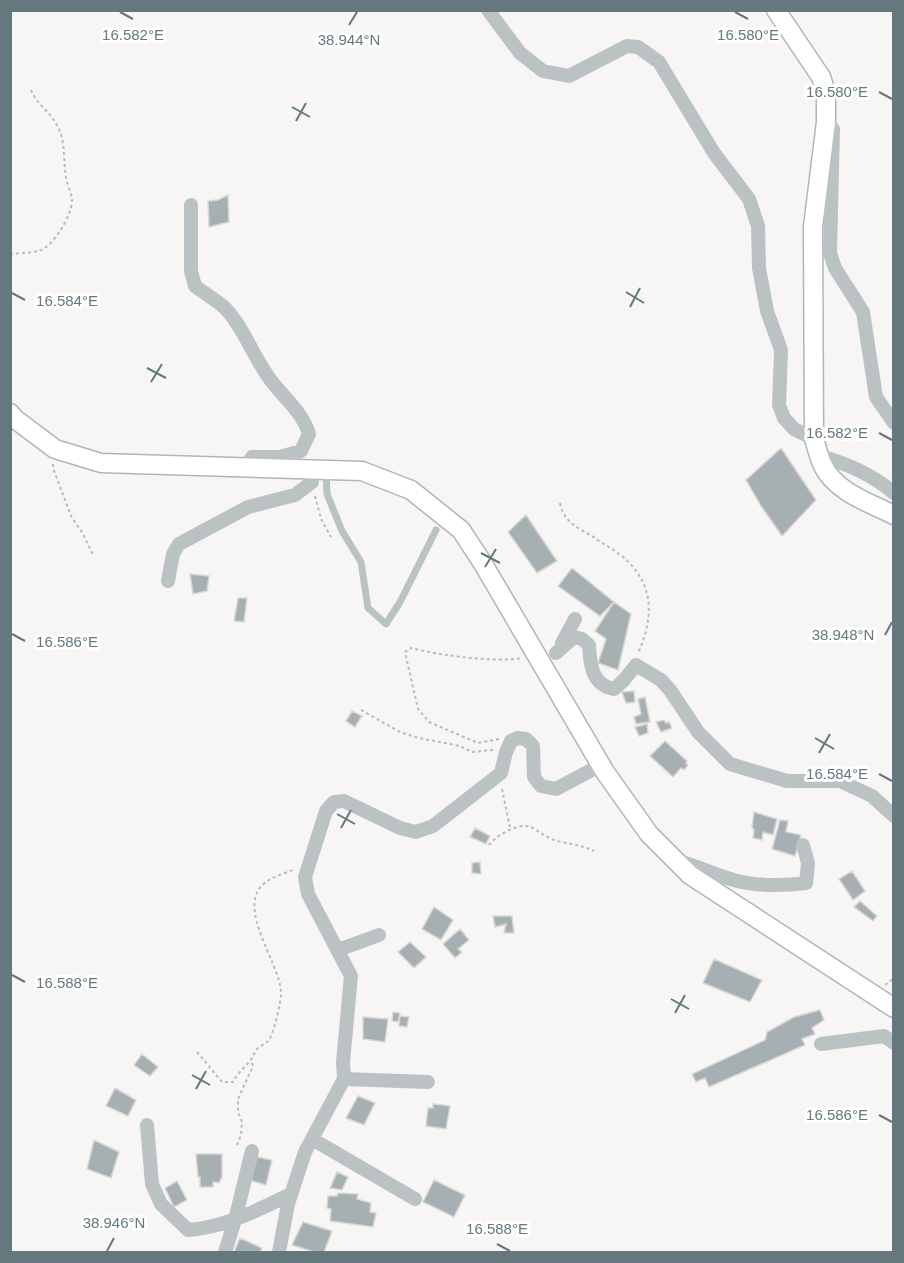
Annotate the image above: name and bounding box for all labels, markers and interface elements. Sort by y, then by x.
text: 16.582°E [102,26,164,43]
text: 16.580°E [717,26,779,43]
text: 38.944°N [318,31,380,48]
text: 16.580°E [806,83,868,100]
text: 16.584°E [36,292,98,309]
text: 16.582°E [806,424,868,441]
text: 38.948°N [812,626,874,643]
text: 16.586°E [36,633,98,650]
text: 16.584°E [806,765,868,782]
text: 16.588°E [36,974,98,991]
text: 16.586°E [806,1106,868,1123]
text: 38.946°N [83,1214,145,1231]
text: 16.588°E [466,1220,528,1237]

